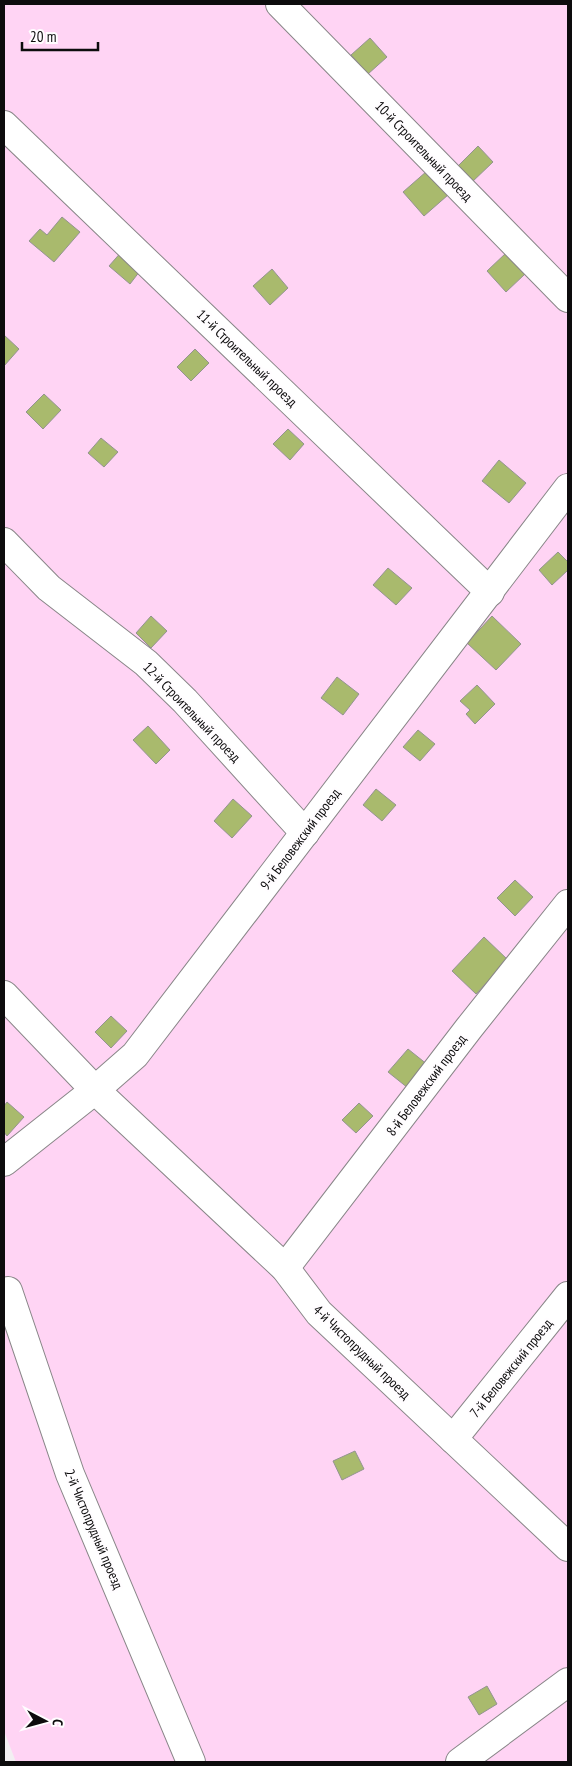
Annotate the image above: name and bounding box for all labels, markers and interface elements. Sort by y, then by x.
scale bar [22,20,99,52]
text: 20 m [30,27,56,46]
street label: 10-й Строительный проезд [371,97,477,205]
street label: 11-й Строительный проезд [193,305,301,411]
street label: 12-й Строительный проезд [139,658,245,766]
street label: 9-й Беловежский проезд [256,785,344,893]
street label: 8-й Беловежский проезд [382,1031,470,1139]
street label: 4-й Чистопрудный проезд [310,1301,414,1403]
street label: 7-й Беловежский проезд [466,1315,556,1421]
street label: 2-й Чистопрудный проезд [61,1466,127,1592]
north arrow [20,1696,70,1746]
text: С [49,1718,67,1727]

